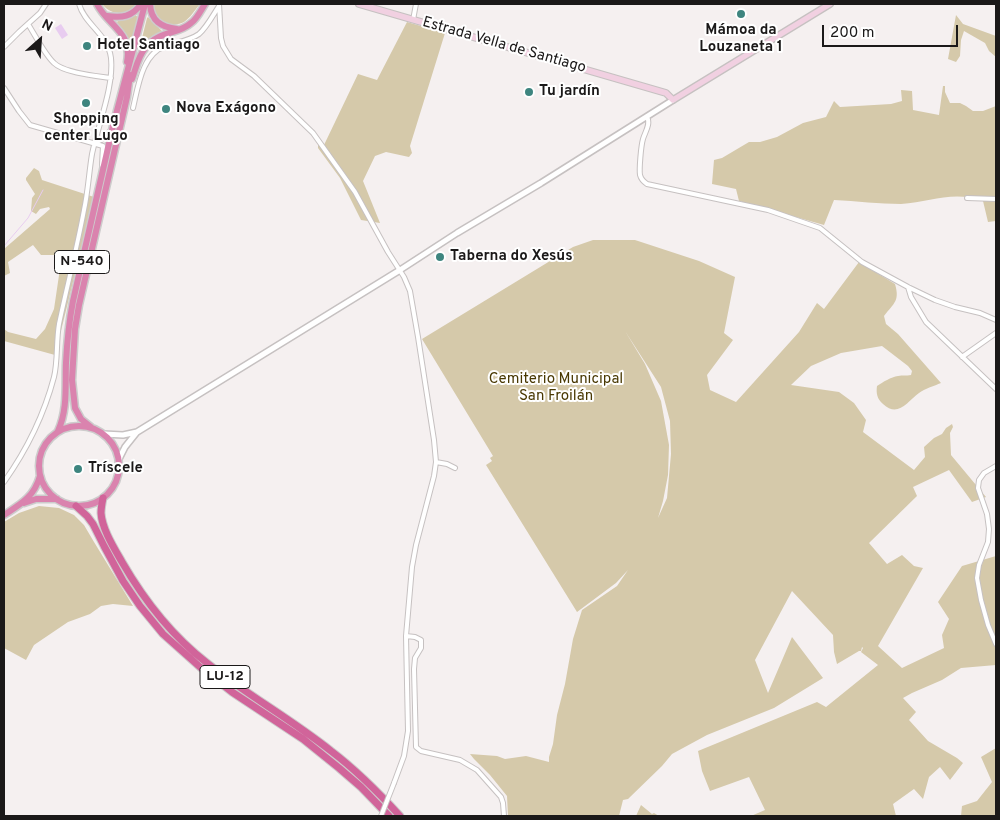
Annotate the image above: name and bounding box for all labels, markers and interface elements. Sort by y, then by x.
marker: Mámoa da Louzaneta 1 [735,8,747,20]
street label: Estrada Vella de Santiago [420,14,588,78]
north arrow [15,15,65,65]
scale bar [825,15,961,47]
text: N [39,16,55,36]
place label: Mámoa da Louzaneta 1 [699,22,783,57]
text: 200 m [830,24,875,43]
place label: Hotel Santiago [97,37,200,55]
marker: Hotel Santiago [81,40,93,52]
place label: Tu jardín [539,83,600,101]
marker: Tu jardín [523,86,535,98]
marker: Shopping center Lugo [80,97,92,109]
place label: Nova Exágono [176,100,276,118]
marker: Nova Exágono [160,103,172,115]
place label: Shopping center Lugo [44,111,128,146]
place label: Taberna do Xesús [450,248,573,266]
road number: N-540 [54,250,110,274]
marker: Taberna do Xesús [434,251,446,263]
park label: Cemiterio Municipal San Froilán [489,371,623,406]
place label: Tríscele [88,460,143,478]
marker: Tríscele [72,463,84,475]
road number: LU-12 [200,666,250,689]

